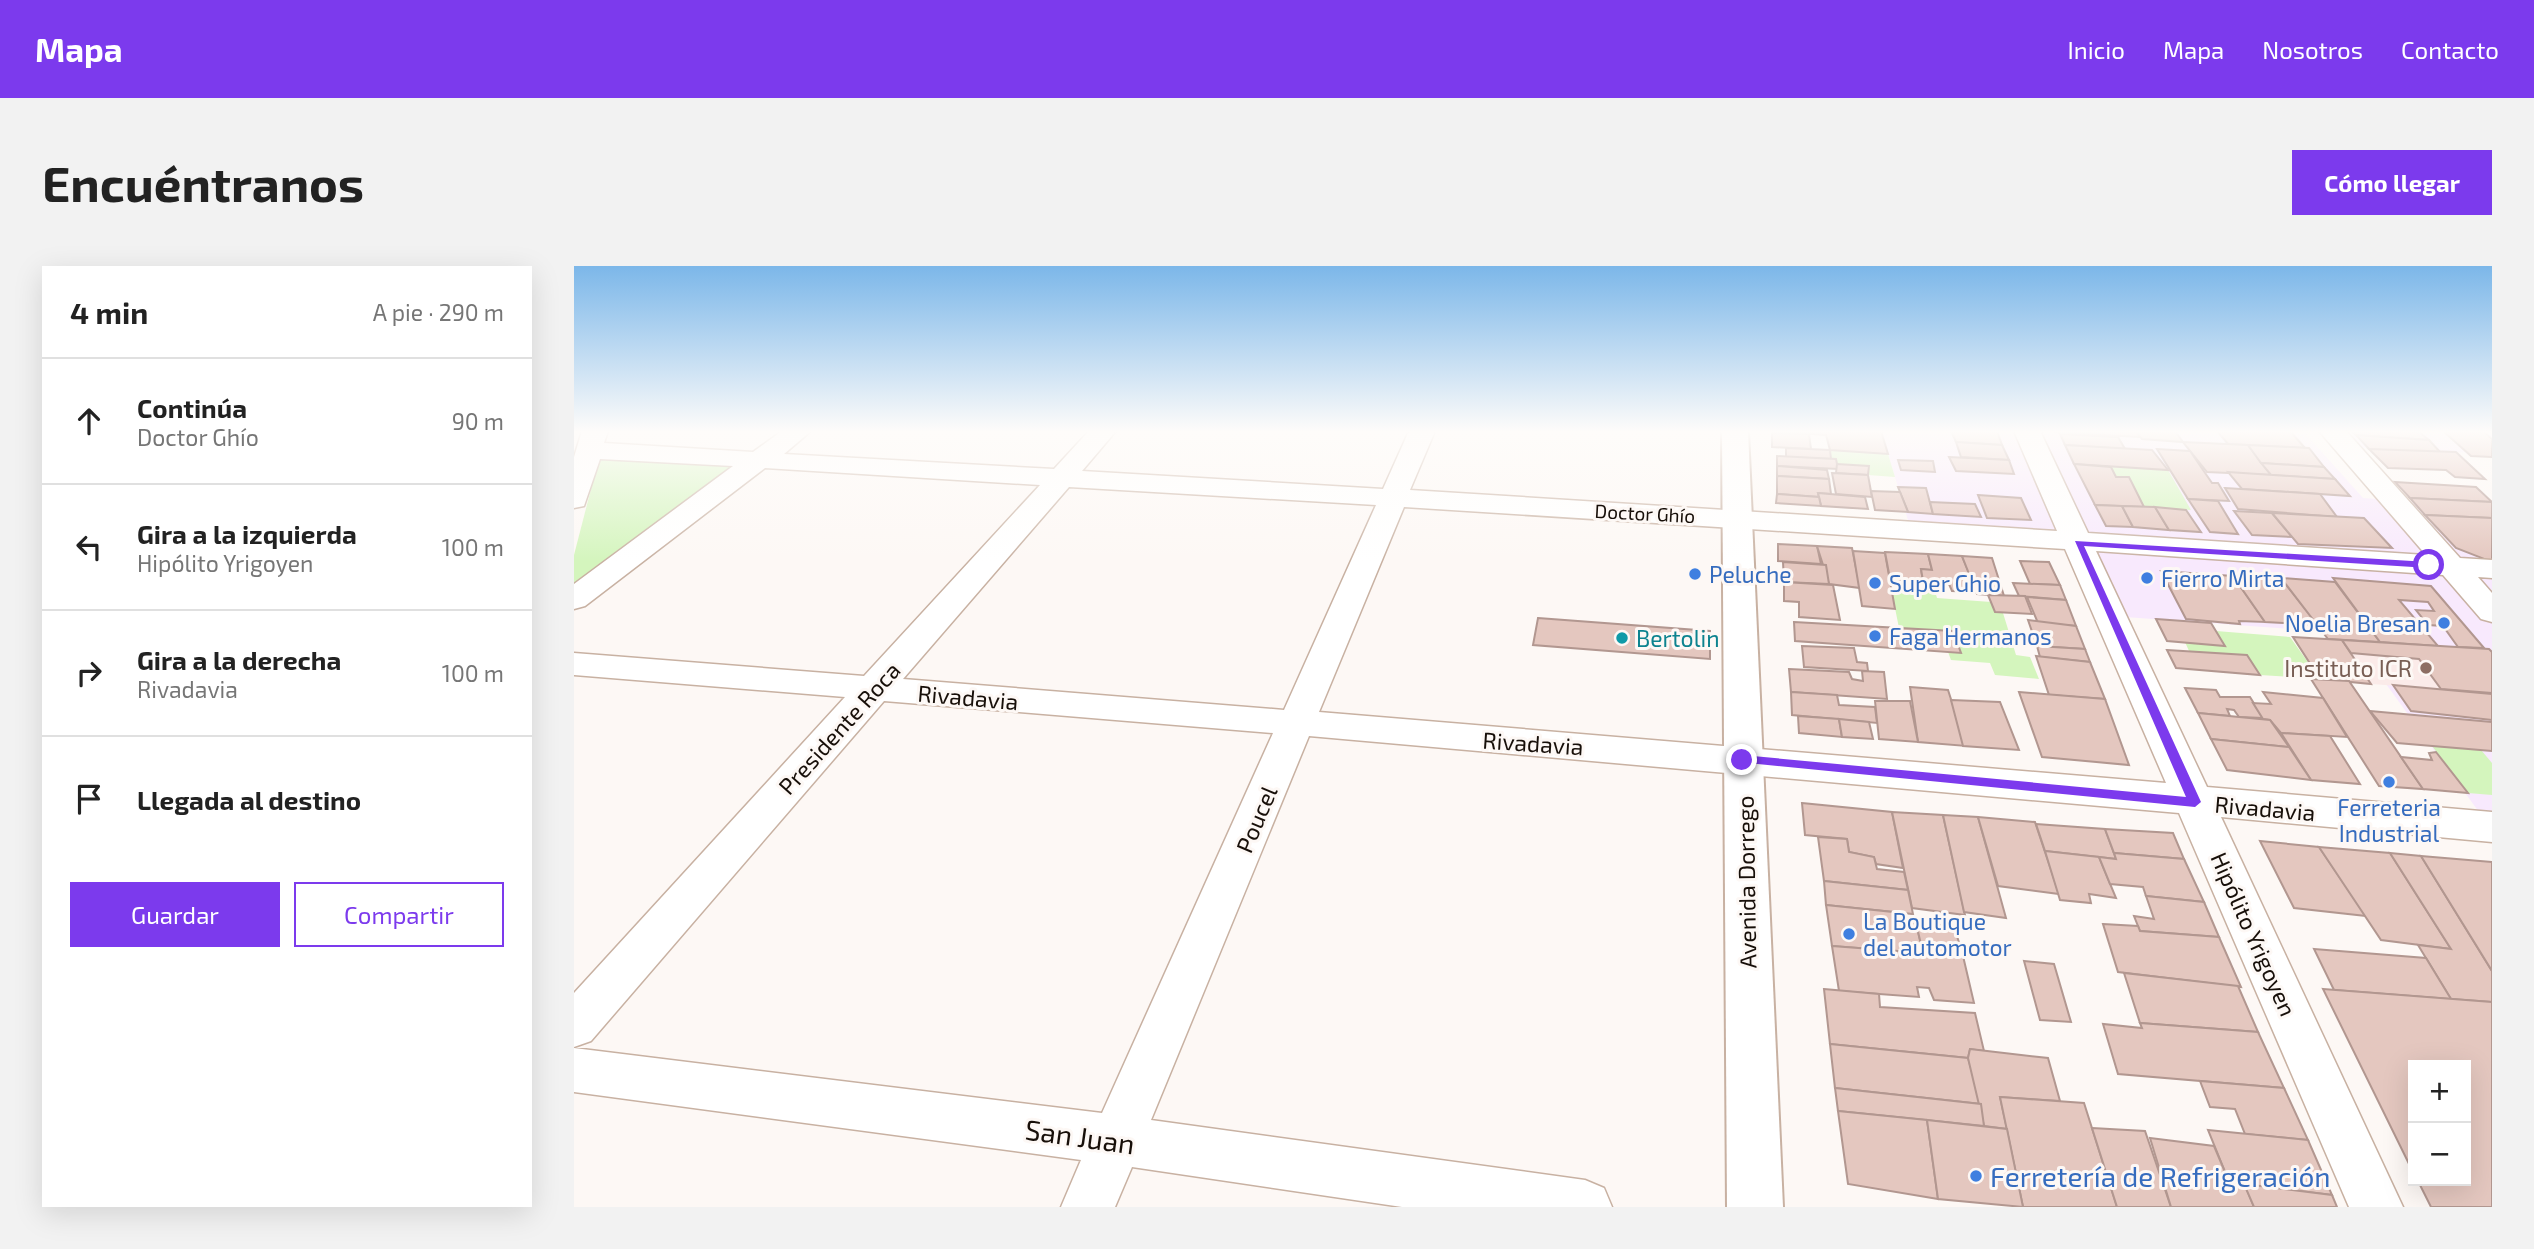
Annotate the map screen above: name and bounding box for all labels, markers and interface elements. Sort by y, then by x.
text: Mapa [35,29,123,69]
text: Inicio [2067,35,2125,64]
text: Mapa [2163,35,2224,64]
text: Nosotros [2262,35,2363,64]
text: Contacto [2401,35,2499,64]
button: Cómo llegar [2292,150,2492,215]
text: Encuéntranos [42,153,364,212]
text: 4 min [70,294,148,330]
text: A pie · 290 m [373,298,504,326]
text: Continúa [137,392,247,423]
icon: ahead [70,402,108,440]
text: 90 m [452,407,504,435]
text: Doctor Ghío [137,423,259,451]
street label: Doctor Ghío [1594,499,1696,527]
text: Gira a la izquierda [137,518,357,549]
icon: left [70,528,108,566]
text: 100 m [442,533,504,561]
text: Hipólito Yrigoyen [137,549,313,577]
route start [2413,549,2444,580]
place label: Peluche [1709,560,1792,588]
place label: Fierro Mirta [2161,564,2284,592]
marker: Peluche [1687,566,1703,582]
place label: Super Ghio [1889,569,2001,597]
marker: Fierro Mirta [2139,570,2155,586]
marker: Super Ghio [1867,575,1883,591]
place label: Noelia Bresan [2285,609,2430,637]
marker: Noelia Bresan [2436,615,2452,631]
place label: Faga Hermanos [1889,622,2052,650]
place label: Bertolin [1636,624,1720,652]
marker: Faga Hermanos [1867,628,1883,644]
marker: Bertolin [1614,630,1630,646]
text: Gira a la derecha [137,644,341,675]
icon: right [70,654,108,692]
place label: Instituto ICR [2284,654,2412,682]
street label: Presidente Roca [772,656,906,800]
text: 100 m [442,659,504,687]
marker: Instituto ICR [2418,660,2434,676]
text: Rivadavia [137,675,238,703]
street label: Rivadavia [916,679,1020,715]
street label: Rivadavia [1482,726,1584,760]
route end [1726,744,1757,775]
marker: Ferreteria Industrial [2381,774,2397,790]
icon: arrive [70,780,108,818]
street label: Poucel [1229,781,1283,857]
text: Llegada al destino [137,784,361,815]
street label: Rivadavia [2213,790,2317,826]
place label: Ferreteria Industrial [2337,793,2441,847]
street label: Avenida Dorrego [1730,795,1762,969]
street label: Hipólito Yrigoyen [2205,848,2303,1020]
button: Guardar [70,882,280,947]
button: Compartir [294,882,504,947]
place label: La Boutique del automotor [1863,907,2012,961]
marker: La Boutique del automotor [1841,926,1857,942]
map controls [2408,1060,2471,1186]
button: + [2408,1060,2471,1123]
street label: San Juan [1023,1112,1137,1160]
button: − [2408,1123,2471,1186]
place label: Ferretería de Refrigeración [1990,1159,2331,1193]
marker: Ferretería de Refrigeración [1968,1168,1984,1184]

